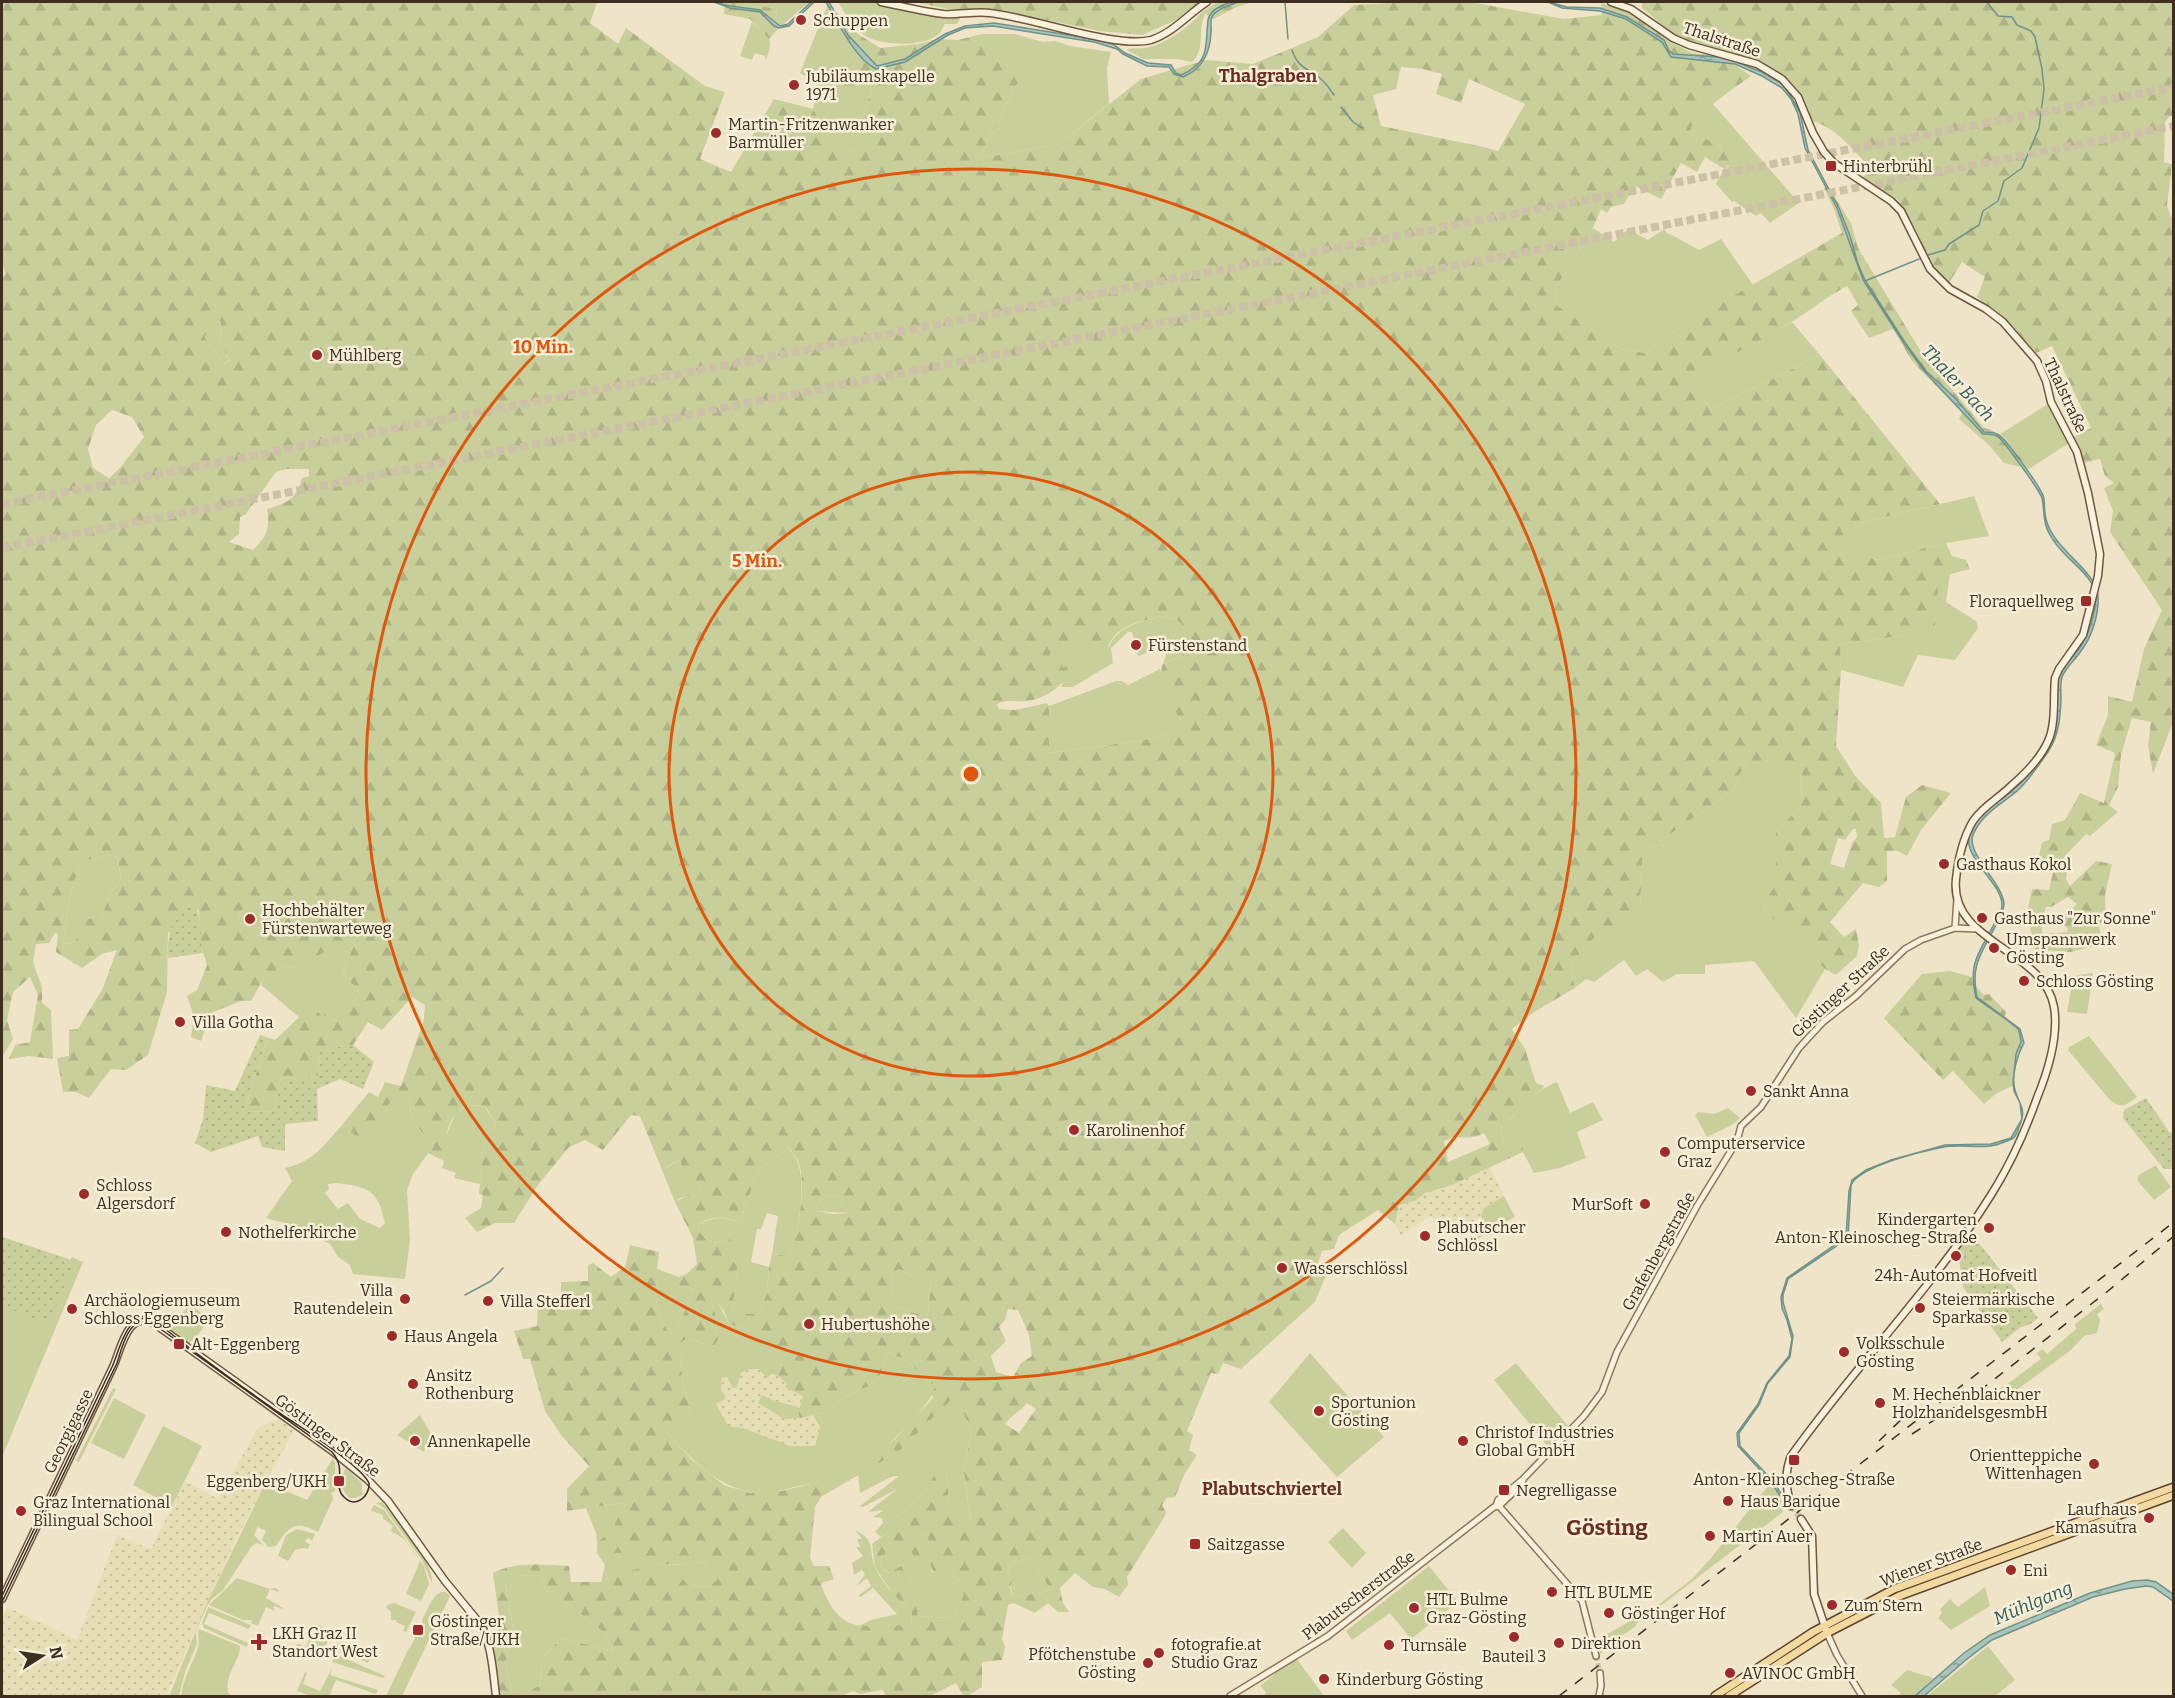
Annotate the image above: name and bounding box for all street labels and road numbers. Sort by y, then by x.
street label: Thalstraße [1681,18,1763,61]
street label: Thalstraße [2040,355,2091,436]
street label: Göstinger Straße [1788,941,1893,1041]
street label: Grafenbergstraße [1618,1189,1699,1314]
street label: Georgigasse [40,1386,97,1477]
street label: Göstinger Straße [271,1390,384,1481]
street label: Wiener Straße [1877,1534,1985,1591]
street label: Plabutscherstraße [1298,1547,1418,1644]

